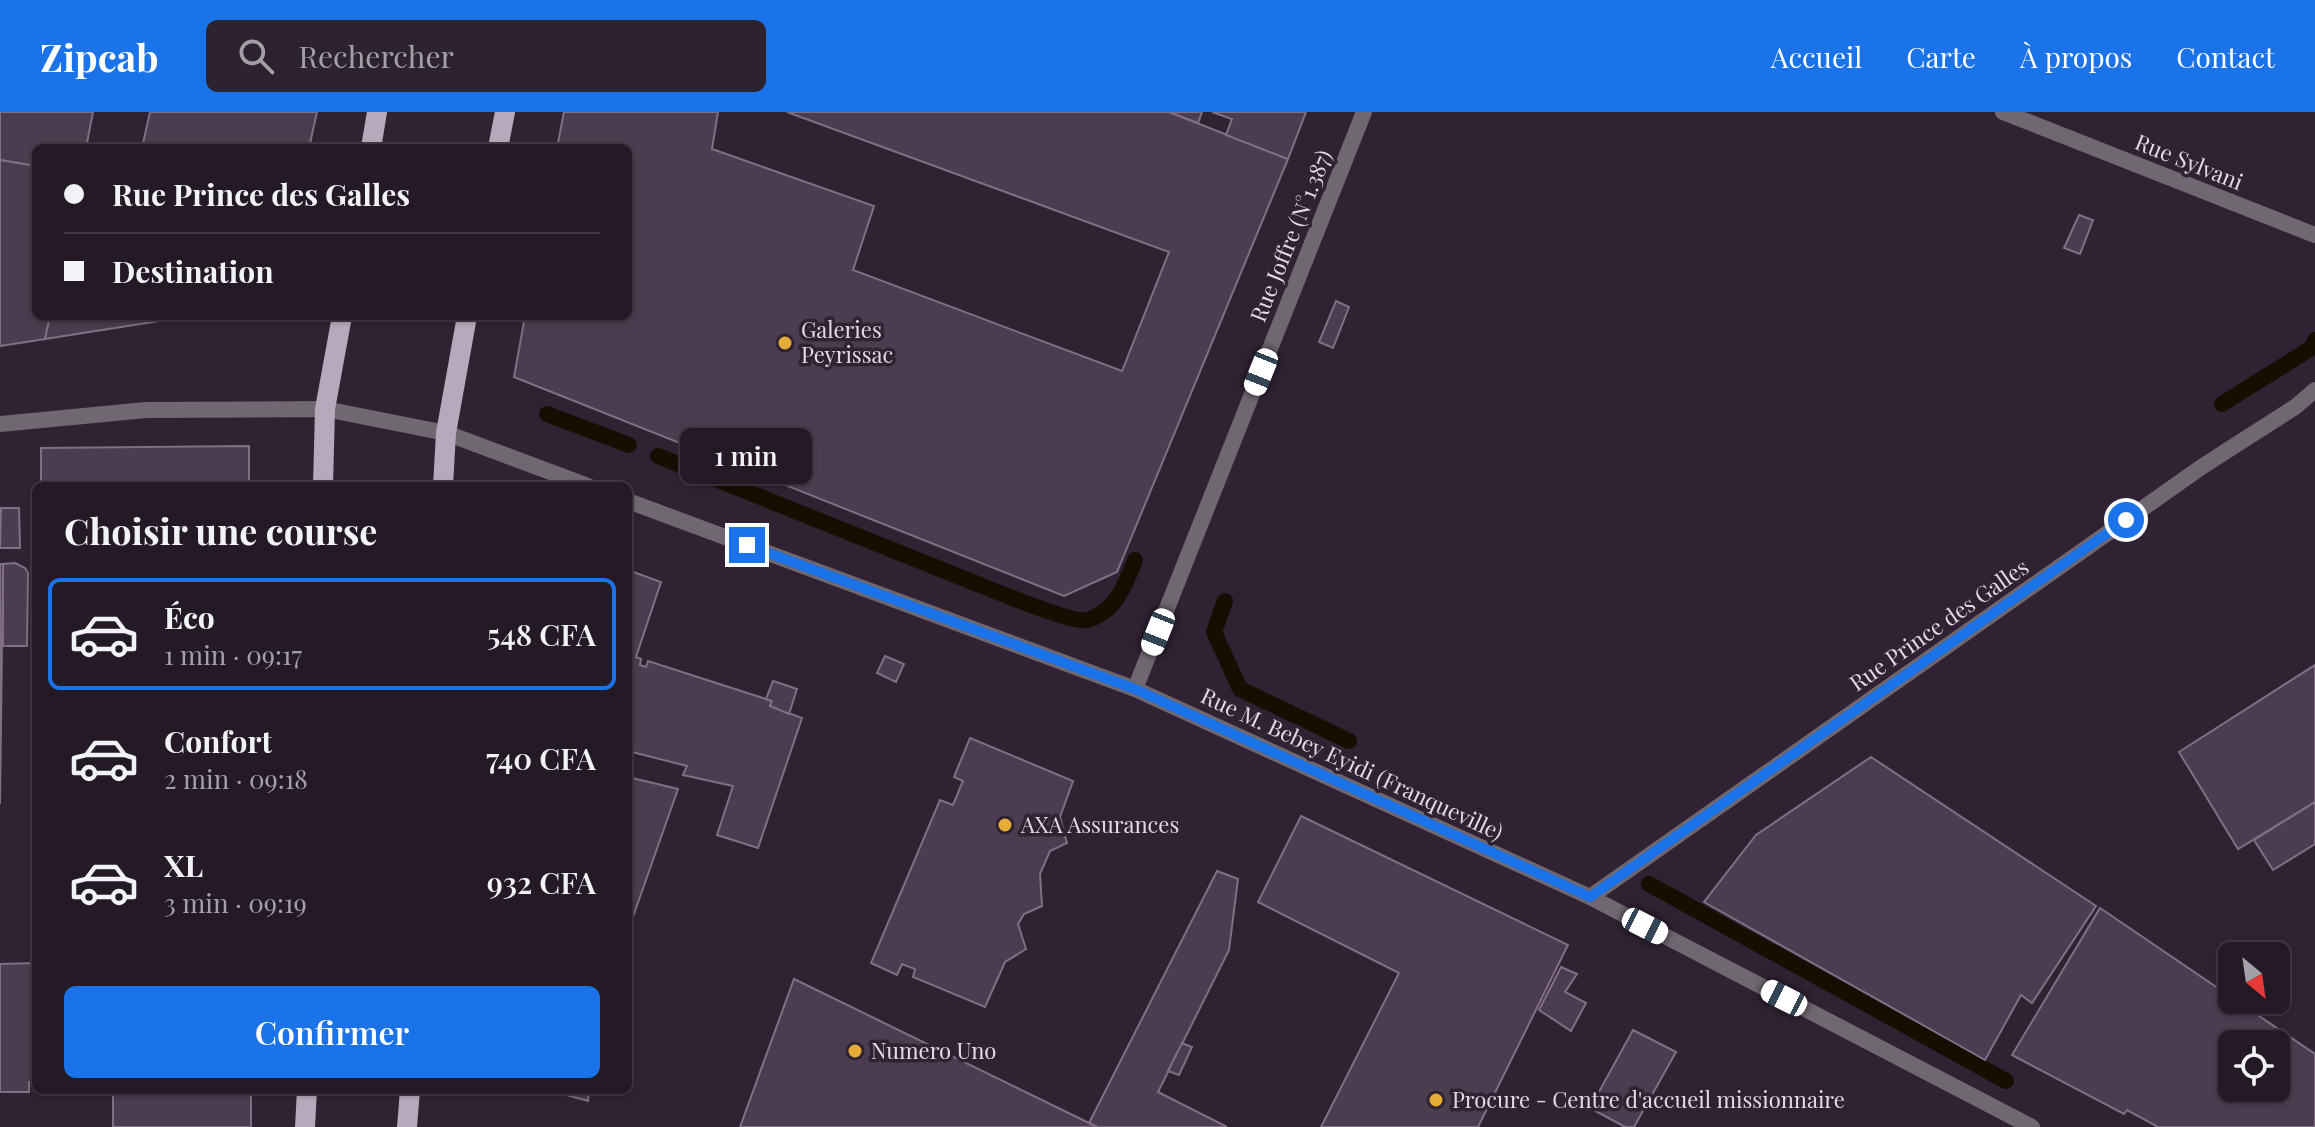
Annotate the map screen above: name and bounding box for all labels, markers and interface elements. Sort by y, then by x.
search box [206,20,766,92]
text: Zipcab [40,31,158,82]
icon: search [234,34,278,78]
text: Rechercher [298,36,454,76]
text: Accueil [1771,38,1862,75]
text: Carte [1906,38,1976,75]
text: À propos [2020,38,2132,75]
text: Contact [2176,38,2275,75]
street label: Rue Sylvani [2131,126,2248,196]
street label: Rue Joffre (N°1.387) [1242,145,1338,326]
text: Rue Prince des Galles [112,174,410,214]
text: Destination [112,251,274,291]
place label: Galeries Peyrissac [801,314,893,369]
marker: Galeries Peyrissac [776,334,794,352]
car [1241,345,1281,399]
callout: 1 min [681,429,813,485]
text: 1 min [714,438,778,473]
route start [2108,502,2144,538]
text: Choisir une course [64,506,377,554]
route end [729,527,765,563]
street label: Rue Prince des Galles [1843,551,2034,697]
text: Éco [164,597,215,637]
icon: car [68,598,140,670]
car [1138,605,1178,659]
text: 548 CFA [487,614,596,654]
text: 1 min · 09:17 [164,637,302,672]
street label: Rue M. Bebey Eyidi (Franqueville) [1197,680,1508,846]
text: Confort [164,721,272,761]
icon: car [68,722,140,794]
text: 740 CFA [486,738,596,778]
text: 2 min · 09:18 [164,761,308,796]
place label: AXA Assurances [1020,809,1179,839]
marker: AXA Assurances [996,816,1014,834]
text: XL [164,845,203,885]
icon: car [68,846,140,918]
text: 932 CFA [487,862,596,902]
text: 3 min · 09:19 [164,885,307,920]
car [1618,904,1672,948]
north arrow [2218,942,2290,1014]
map controls [2218,942,2290,1102]
car [1757,976,1811,1020]
button: Confirmer [64,986,600,1078]
button: locate [2218,1030,2290,1102]
place label: Numero Uno [871,1035,996,1065]
marker: Numero Uno [846,1042,864,1060]
place label: Procure - Centre d'accueil missionnaire [1452,1084,1845,1114]
marker: Procure - Centre d'accueil missionnaire [1427,1091,1445,1109]

